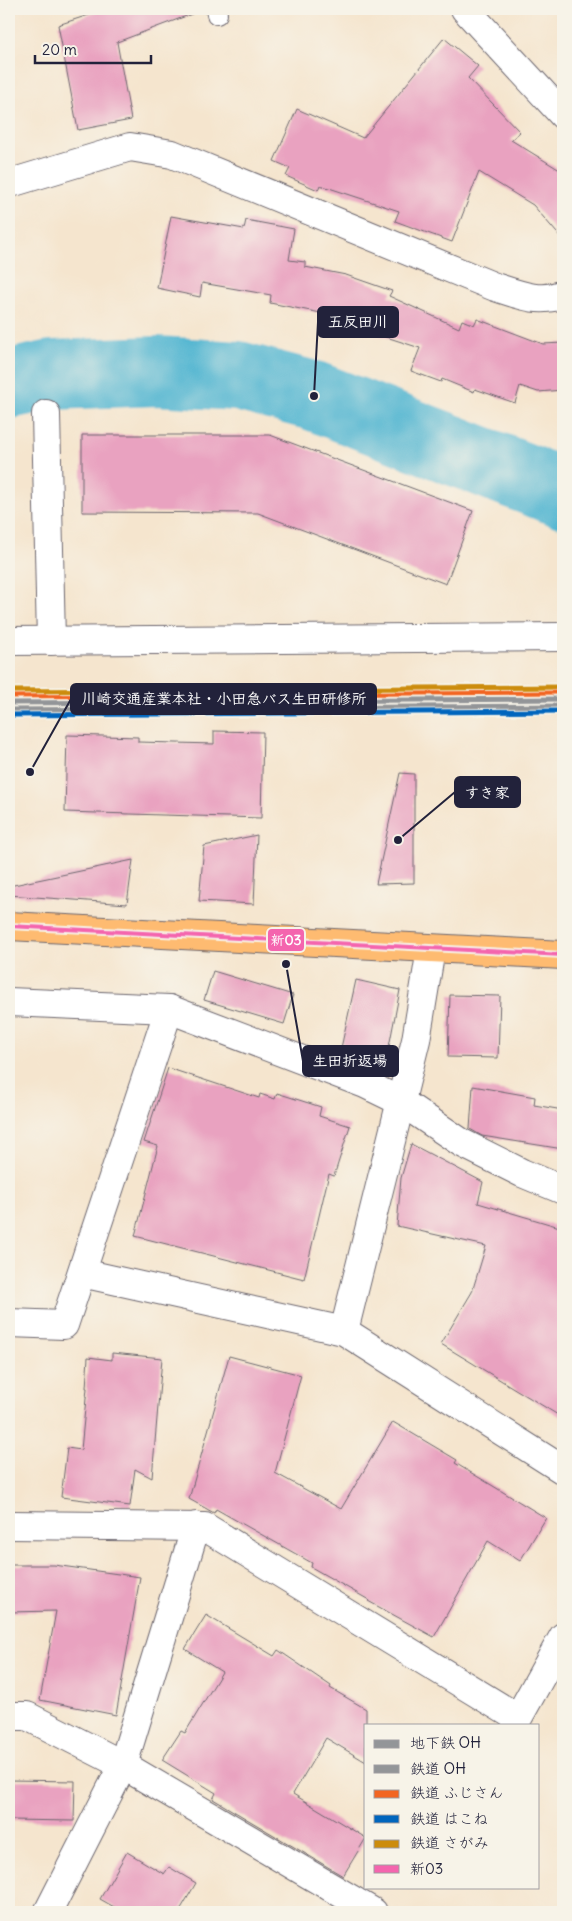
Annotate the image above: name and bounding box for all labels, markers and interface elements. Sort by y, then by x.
scale bar [35,32,151,64]
text: 20 m [42,40,77,59]
callout: 五反田川 [318,307,398,337]
text: 五反田川 [328,312,388,331]
callout: 川崎交通産業本社・小田急バス生田研修所 [71,684,376,714]
text: 川崎交通産業本社・小田急バス生田研修所 [81,689,367,708]
callout: すき家 [455,777,520,807]
text: すき家 [464,783,510,802]
line badge: 新03 [267,928,305,952]
text: 新03 [270,931,302,949]
callout: 生田折返場 [303,1046,398,1076]
text: 生田折返場 [312,1051,388,1070]
legend [364,1724,540,1888]
text: 地下鉄 OH [410,1733,481,1752]
text: 鉄道 OH [410,1759,466,1778]
text: 鉄道 ふじさん [410,1783,504,1802]
text: 鉄道 はこね [410,1809,489,1828]
text: 鉄道 さがみ [410,1833,489,1852]
text: 新03 [410,1859,443,1878]

